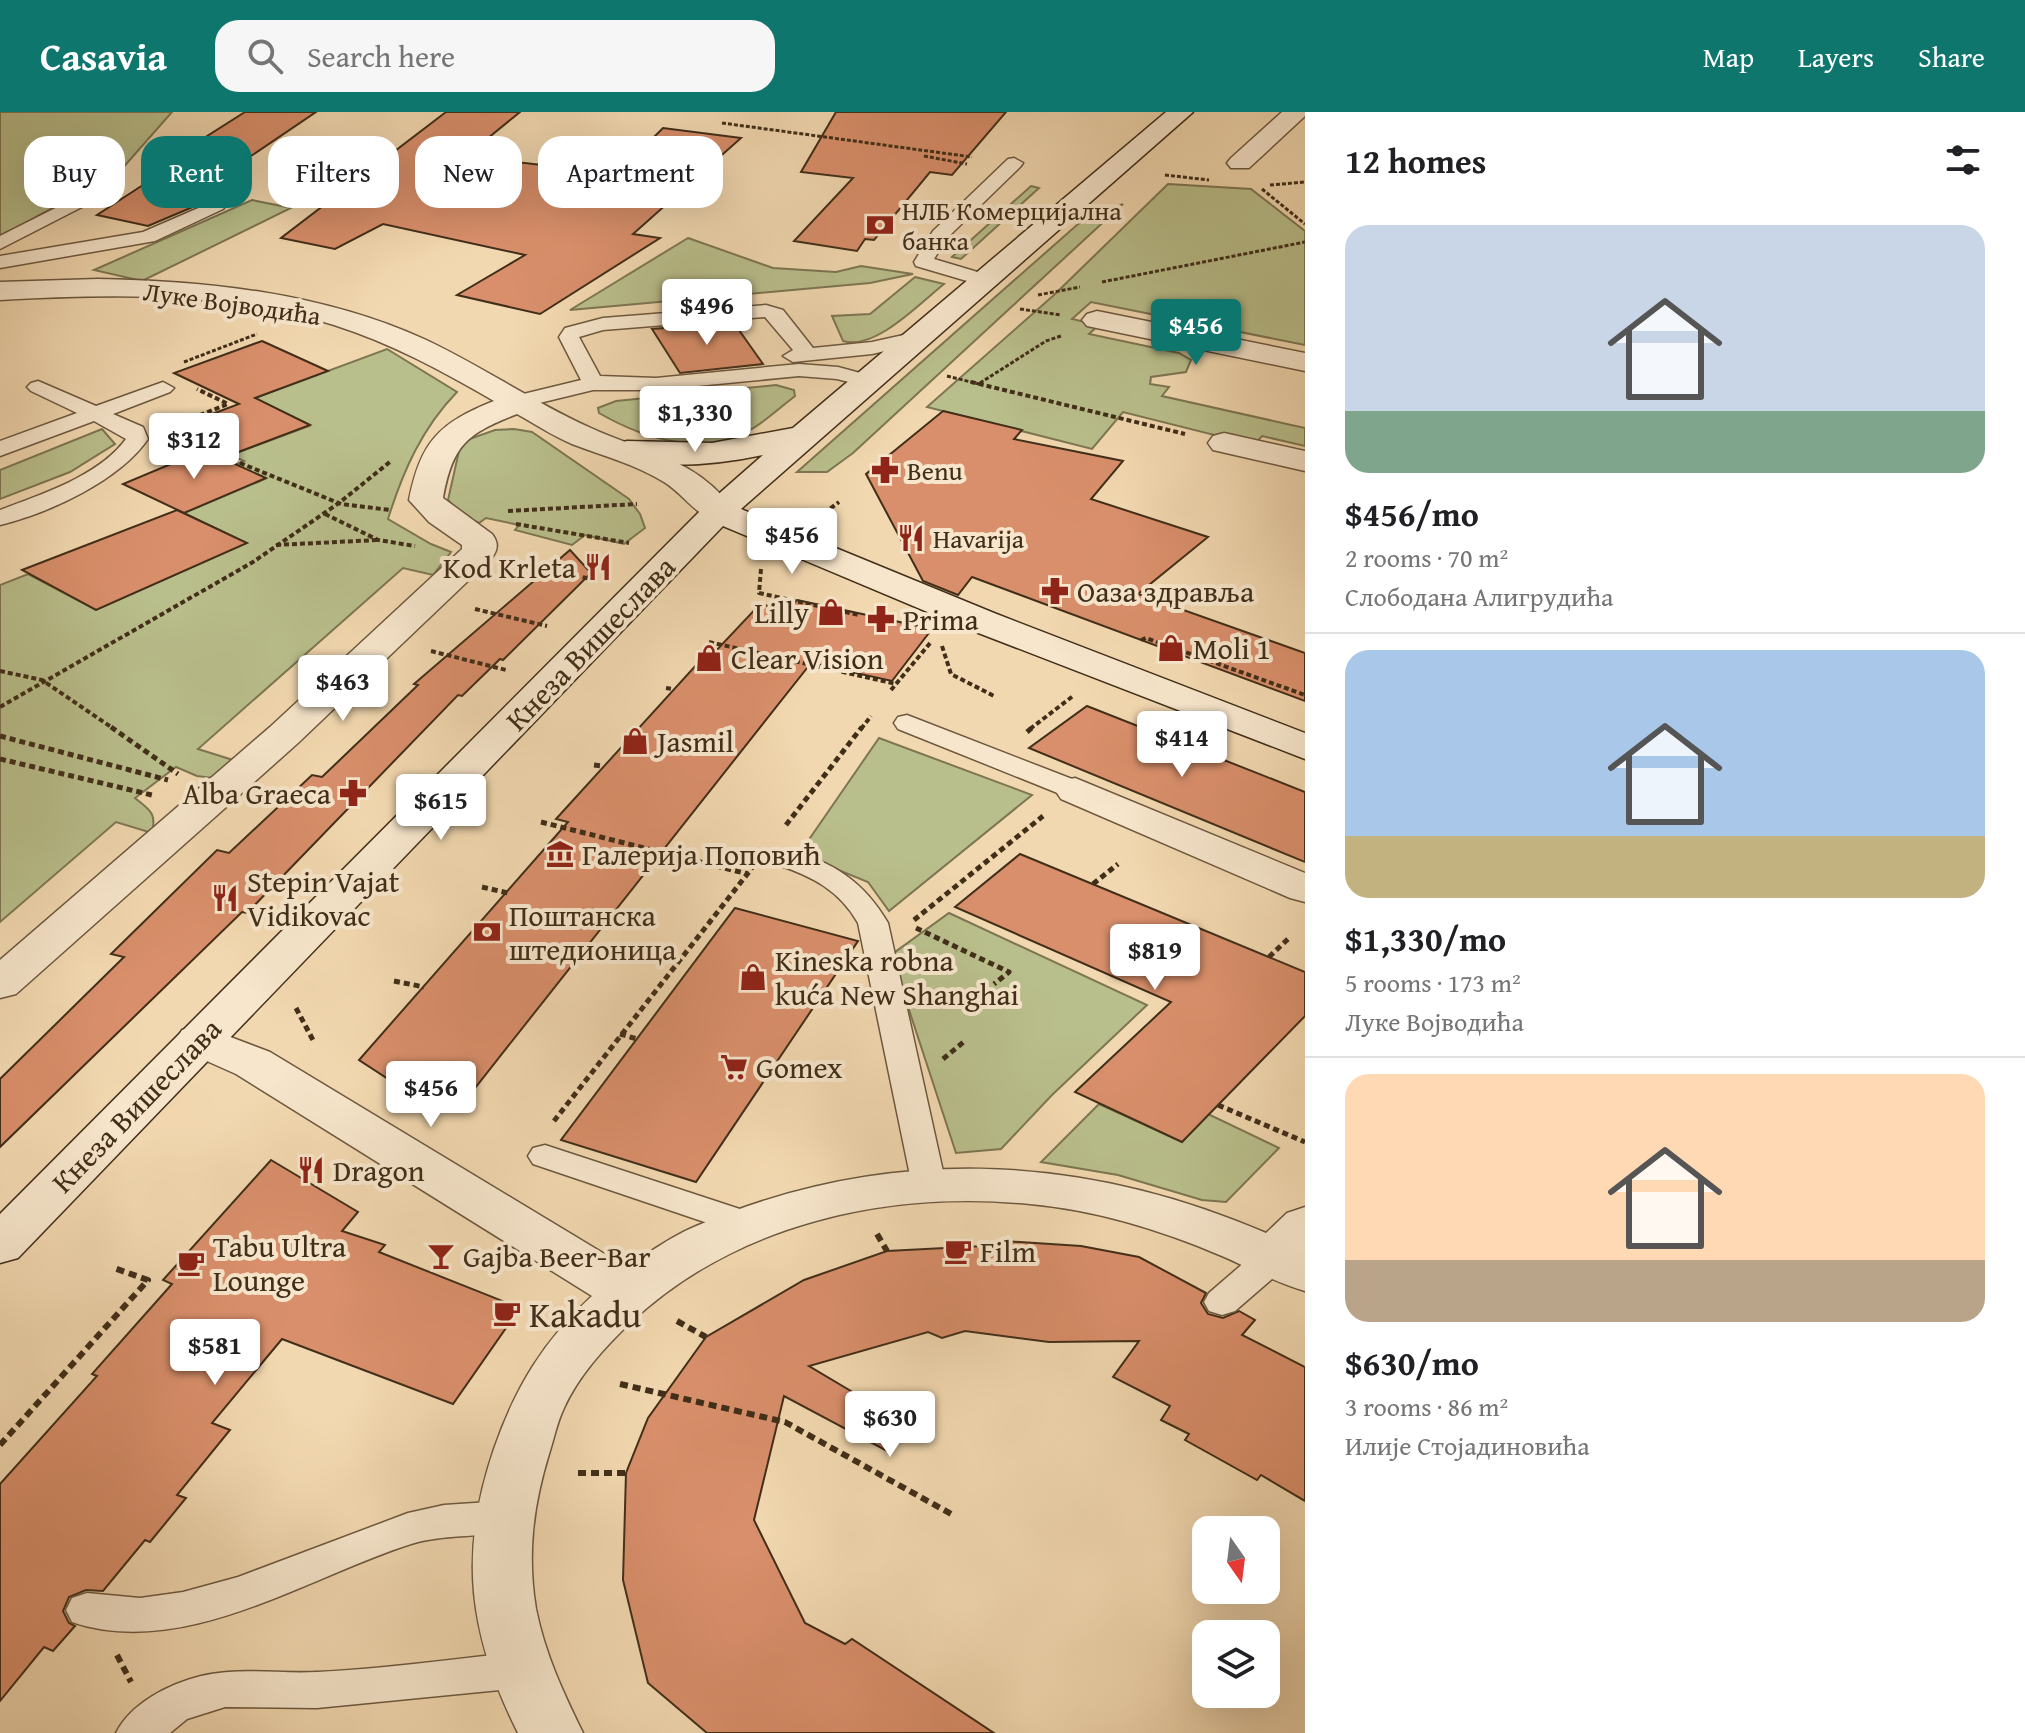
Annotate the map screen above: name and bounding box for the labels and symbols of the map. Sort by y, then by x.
place label: НЛБ Комерцијална банка [902,191,1122,260]
bank icon: НЛБ Комерцијална банка [865,210,895,240]
street label: Луке Војводића [141,271,324,335]
pin: $496 [660,279,754,347]
pin: $456 [1149,299,1243,367]
pin: $1,330 [630,386,760,454]
pin: $312 [147,413,241,481]
place label: Benu [907,451,963,490]
pharmacy icon: Benu [870,455,900,485]
pin: $456 [745,508,839,576]
place label: Havarija [933,519,1025,558]
restaurant icon: Havarija [896,523,926,553]
place label: Kod Krleta [443,545,576,589]
street label: Кнеза Вишеслава [495,545,686,740]
restaurant icon: Kod Krleta [583,552,613,582]
place label: Оаза здравља [1077,569,1255,613]
pharmacy icon: Оаза здравља [1040,576,1070,606]
place label: Lilly [754,590,809,634]
shop icon: Lilly [816,597,846,627]
place label: Prima [903,597,979,641]
pharmacy icon: Prima [866,604,896,634]
place label: Moli 1 [1193,626,1271,670]
shop icon: Moli 1 [1156,633,1186,663]
place label: Clear Vision [731,636,884,680]
shop icon: Clear Vision [694,643,724,673]
pin: $463 [296,655,390,723]
pin: $414 [1135,711,1229,779]
place label: Jasmil [653,719,734,763]
shop icon: Jasmil [620,726,650,756]
place label: Alba Graeca [183,771,331,815]
pin: $615 [394,774,488,842]
pharmacy icon: Alba Graeca [338,778,368,808]
place label: Галерија Поповић [582,832,821,876]
museum icon: Галерија Поповић [545,839,575,869]
place label: Stepin Vajat Vidikovac [247,859,400,937]
restaurant icon: Stepin Vajat Vidikovac [210,883,240,913]
place label: Поштанска штедионица [509,893,677,971]
bank icon: Поштанска штедионица [472,917,502,947]
pin: $819 [1108,924,1202,992]
place label: Kineska robna kuća New Shanghai [775,938,1019,1016]
shop icon: Kineska robna kuća New Shanghai [738,962,768,992]
street label: Кнеза Вишеслава [41,1007,232,1202]
place label: Gomex [756,1045,843,1089]
supermarket icon: Gomex [719,1052,749,1082]
pin: $456 [384,1061,478,1129]
place label: Dragon [333,1148,425,1192]
restaurant icon: Dragon [296,1155,326,1185]
place label: Tabu Ultra Lounge [213,1224,346,1302]
place label: Film [980,1229,1036,1273]
place label: Gajba Beer-Bar [463,1234,651,1278]
cafe icon: Film [943,1236,973,1266]
bar icon: Gajba Beer-Bar [426,1241,456,1271]
cafe icon: Tabu Ultra Lounge [176,1248,206,1278]
place label: Kakadu [529,1287,642,1340]
cafe icon: Kakadu [492,1298,522,1328]
pin: $581 [168,1319,262,1387]
pin: $630 [843,1391,937,1459]
north arrow [1192,1516,1280,1604]

